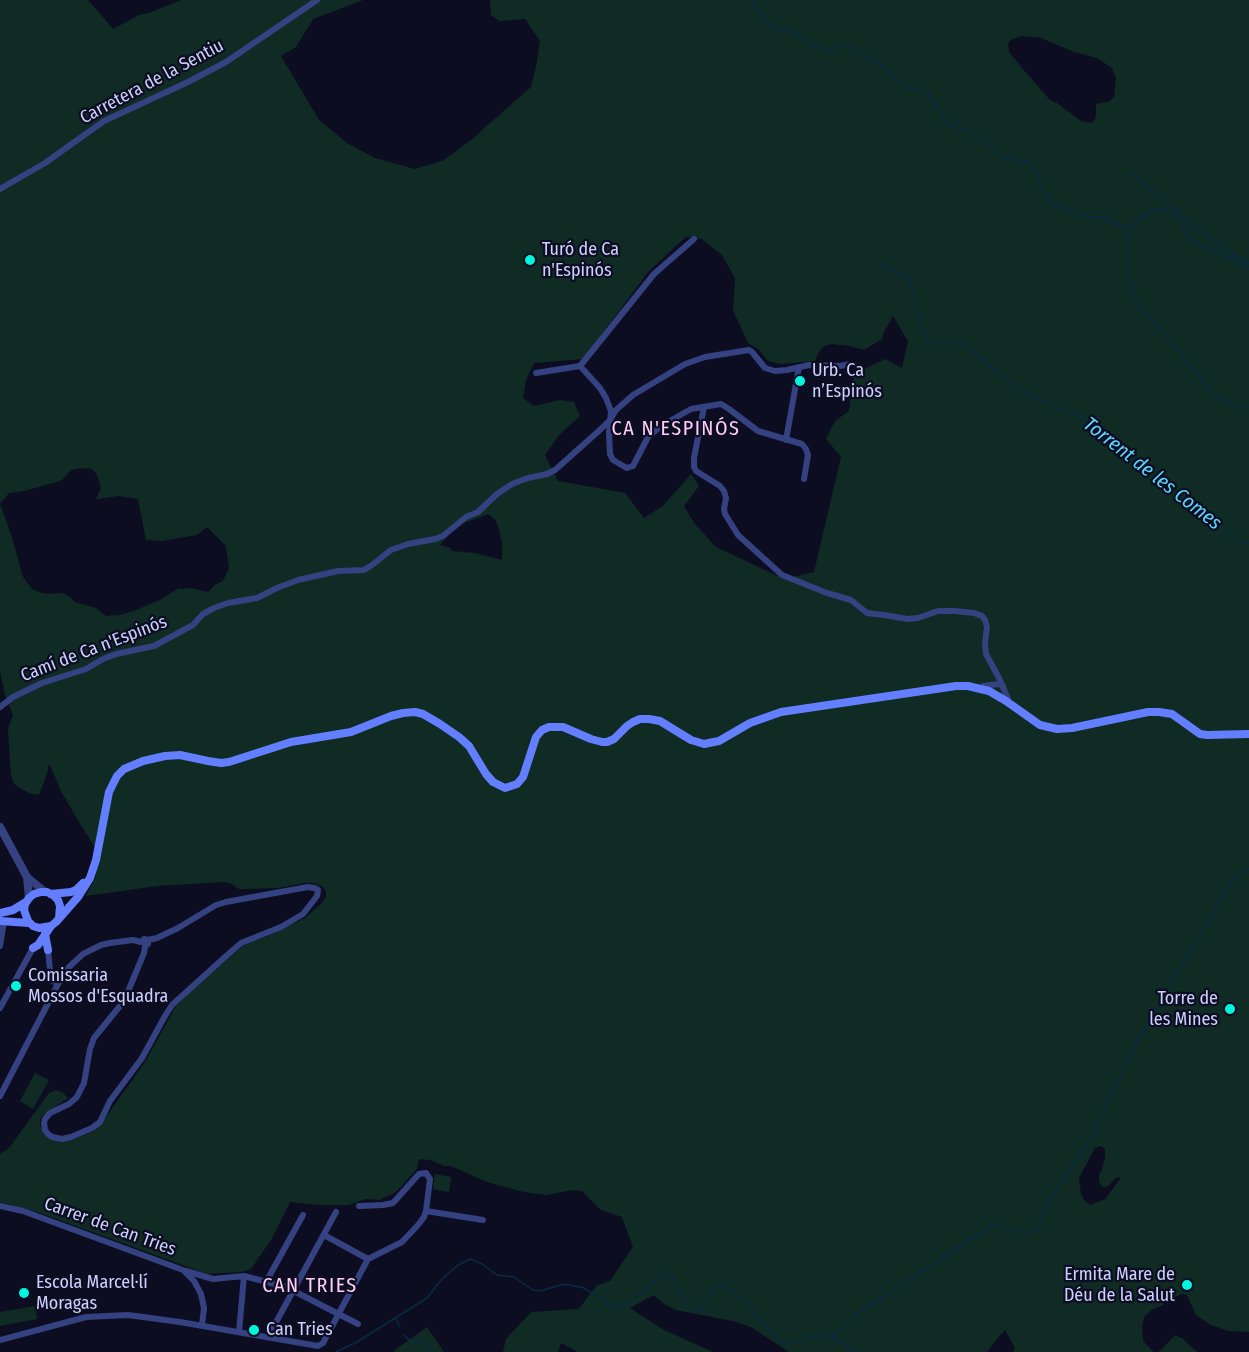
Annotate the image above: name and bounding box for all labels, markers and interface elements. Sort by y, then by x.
street label: Carretera de la Sentiu [76,35,228,129]
place label: Turó de Ca n'Espinós [542,239,619,282]
marker: Turó de Ca n'Espinós [523,253,537,267]
place label: Urb. Ca n’Espinós [812,360,882,403]
marker: Urb. Ca n’Espinós [793,374,807,388]
water label: Torrent de les Comes [1078,413,1226,535]
district label: CA N'ESPINÓS [612,417,740,441]
street label: Camí de Ca n'Espinós [18,611,170,687]
place label: Comissaria Mossos d'Esquadra [28,965,168,1008]
marker: Comissaria Mossos d'Esquadra [9,979,23,993]
place label: Torre de les Mines [1149,988,1218,1030]
marker: Torre de les Mines [1223,1002,1237,1016]
street label: Carrer de Can Tries [41,1193,179,1261]
place label: Ermita Mare de Déu de la Salut [1064,1264,1175,1306]
place label: Escola Marcel·lí Moragas [36,1272,148,1314]
district label: CAN TRIES [262,1274,358,1298]
marker: Ermita Mare de Déu de la Salut [1180,1278,1194,1292]
marker: Escola Marcel·lí Moragas [17,1286,31,1300]
place label: Can Tries [266,1319,333,1341]
marker: Can Tries [247,1323,261,1337]

